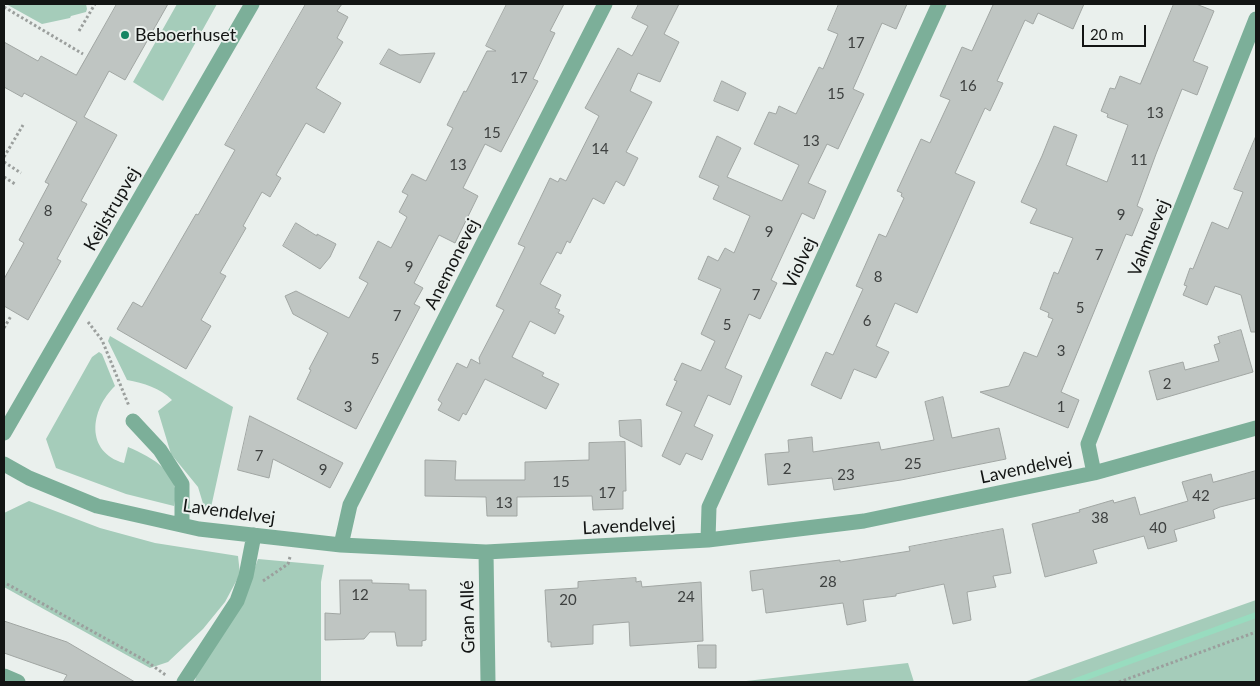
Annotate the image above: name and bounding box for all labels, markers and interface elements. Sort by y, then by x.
scale bar [1085,15,1149,47]
place label: Beboerhuset [135,24,236,46]
text: 20 m [1090,25,1124,43]
marker: Beboerhuset [119,29,131,41]
house number: 17 [847,34,865,52]
house number: 17 [510,69,528,87]
house number: 16 [959,77,977,95]
house number: 15 [827,85,845,103]
house number: 13 [1146,104,1164,122]
house number: 15 [483,124,501,142]
house number: 13 [802,132,820,150]
house number: 14 [591,140,609,158]
house number: 11 [1130,151,1148,169]
house number: 13 [449,156,467,174]
street label: Kejlstrupvej [79,163,145,255]
street label: Valmuevej [1124,196,1174,280]
house number: 8 [44,202,52,220]
house number: 9 [1117,206,1125,224]
street label: Anemonevej [420,215,484,313]
house number: 9 [765,223,773,241]
street label: Violvej [779,234,821,292]
house number: 7 [1095,246,1103,264]
house number: 9 [405,258,413,276]
house number: 8 [874,268,882,286]
house number: 7 [752,286,760,304]
house number: 5 [1076,299,1084,317]
house number: 7 [393,307,401,325]
house number: 6 [863,312,871,330]
house number: 5 [723,316,731,334]
house number: 3 [1057,342,1065,360]
house number: 5 [371,350,379,368]
house number: 2 [1163,375,1171,393]
house number: 3 [344,398,352,416]
house number: 1 [1057,398,1065,416]
house number: 7 [255,447,263,465]
street label: Lavendelvej [978,448,1074,488]
house number: 25 [904,455,922,473]
house number: 2 [783,460,791,478]
house number: 9 [319,461,327,479]
house number: 23 [837,466,855,484]
house number: 15 [552,473,570,491]
house number: 17 [598,484,616,502]
house number: 42 [1192,487,1210,505]
house number: 13 [495,494,513,512]
street label: Lavendelvej [181,495,277,529]
house number: 38 [1091,509,1109,527]
street label: Lavendelvej [582,513,676,539]
house number: 40 [1149,519,1167,537]
house number: 28 [819,573,837,591]
street label: Gran Allé [457,580,479,654]
house number: 12 [351,586,369,604]
house number: 24 [677,588,695,606]
house number: 20 [559,591,577,609]

